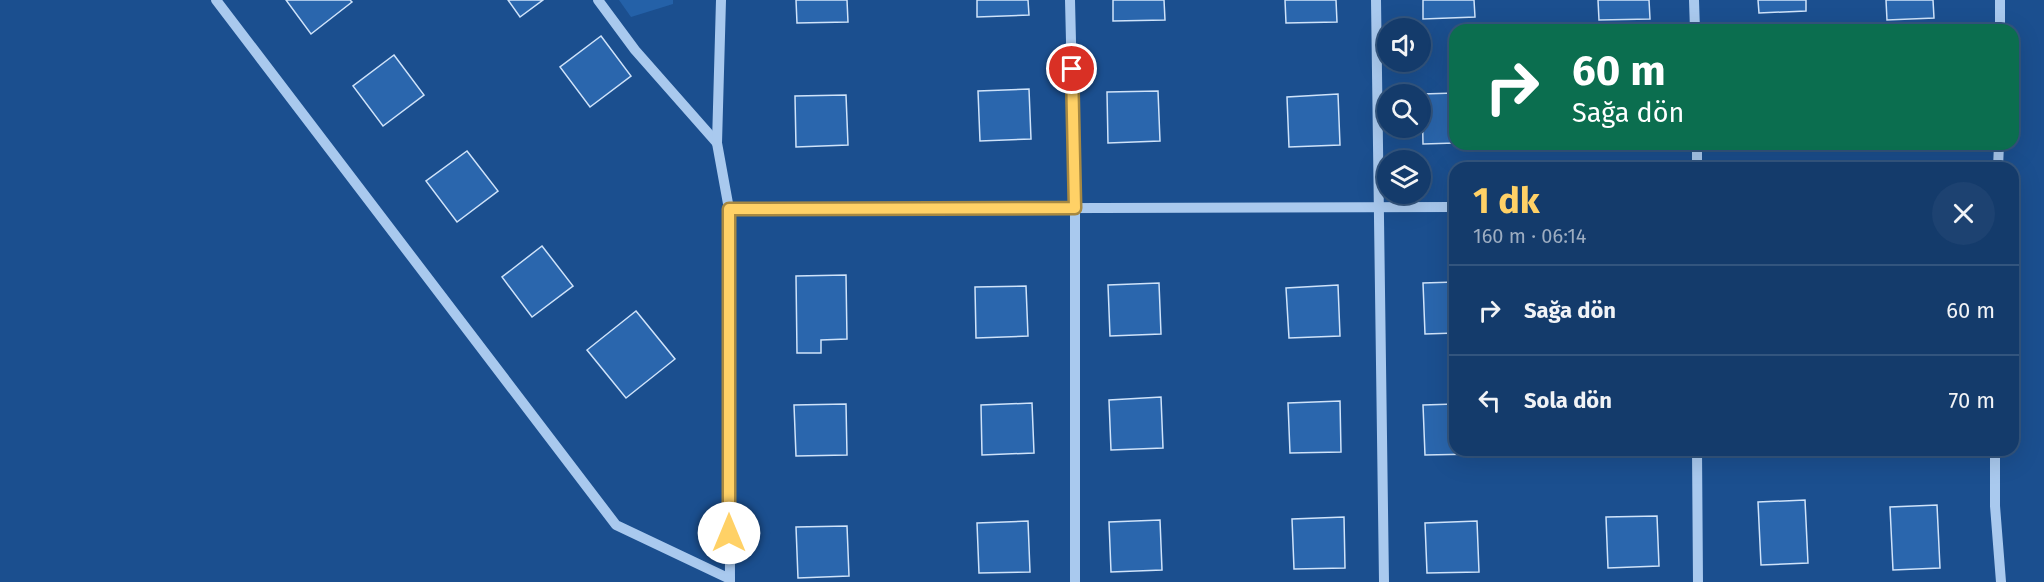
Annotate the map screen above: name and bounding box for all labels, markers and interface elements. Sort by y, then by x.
map controls [1377,18,1431,204]
button: sound [1377,18,1431,72]
pin [1046,43,1097,94]
text: 60 m [1572,46,1666,96]
icon: right [1473,48,1551,126]
icon: arrive [1055,52,1088,85]
button: search [1377,84,1431,138]
text: Sağa dön [1572,97,1684,129]
button: layers [1377,150,1431,204]
text: 1 dk [1473,179,1540,223]
button: close [1932,182,1995,245]
text: 160 m · 06:14 [1473,224,1586,248]
icon: right [1473,294,1506,327]
text: Sağa dön [1524,297,1616,324]
text: 60 m [1946,297,1995,324]
icon: left [1473,384,1506,417]
text: Sola dön [1524,387,1612,414]
text: 70 m [1949,387,1995,414]
position arrow [697,501,761,565]

